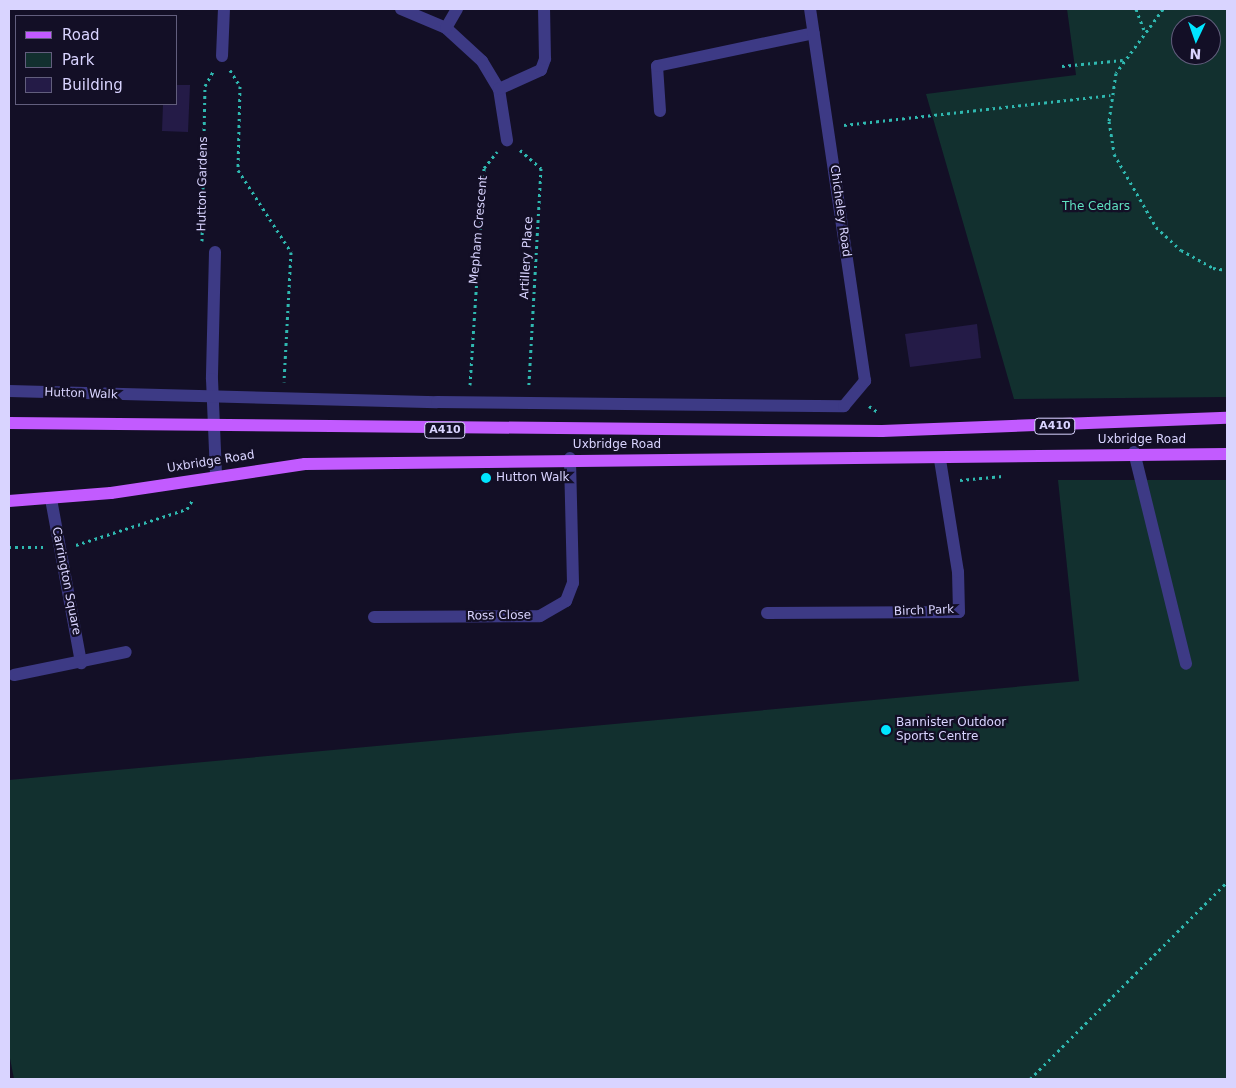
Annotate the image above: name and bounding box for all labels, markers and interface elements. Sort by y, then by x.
legend [15,15,178,105]
north arrow [1171,15,1221,65]
text: Road [62,26,100,44]
text: N [1189,46,1202,62]
text: Park [62,51,94,69]
text: Building [62,76,123,94]
street label: Hutton Gardens [195,136,211,232]
street label: Chicheley Road [826,164,854,258]
street label: Mepham Crescent [467,175,491,285]
park label: The Cedars [1062,200,1130,214]
street label: Artillery Place [518,216,536,300]
street label: Hutton Walk [44,386,118,402]
road number: A410 [1034,418,1076,434]
road number: A410 [424,422,466,438]
street label: Uxbridge Road [1098,433,1186,447]
street label: Uxbridge Road [573,438,661,452]
street label: Uxbridge Road [166,448,256,476]
place label: Hutton Walk [496,471,570,485]
marker: Hutton Walk [480,472,492,484]
street label: Carrington Square [48,526,84,636]
street label: Birch Park [894,603,954,619]
street label: Ross Close [467,608,531,624]
place label: Bannister Outdoor Sports Centre [896,716,1006,744]
marker: Bannister Outdoor Sports Centre [880,724,892,736]

